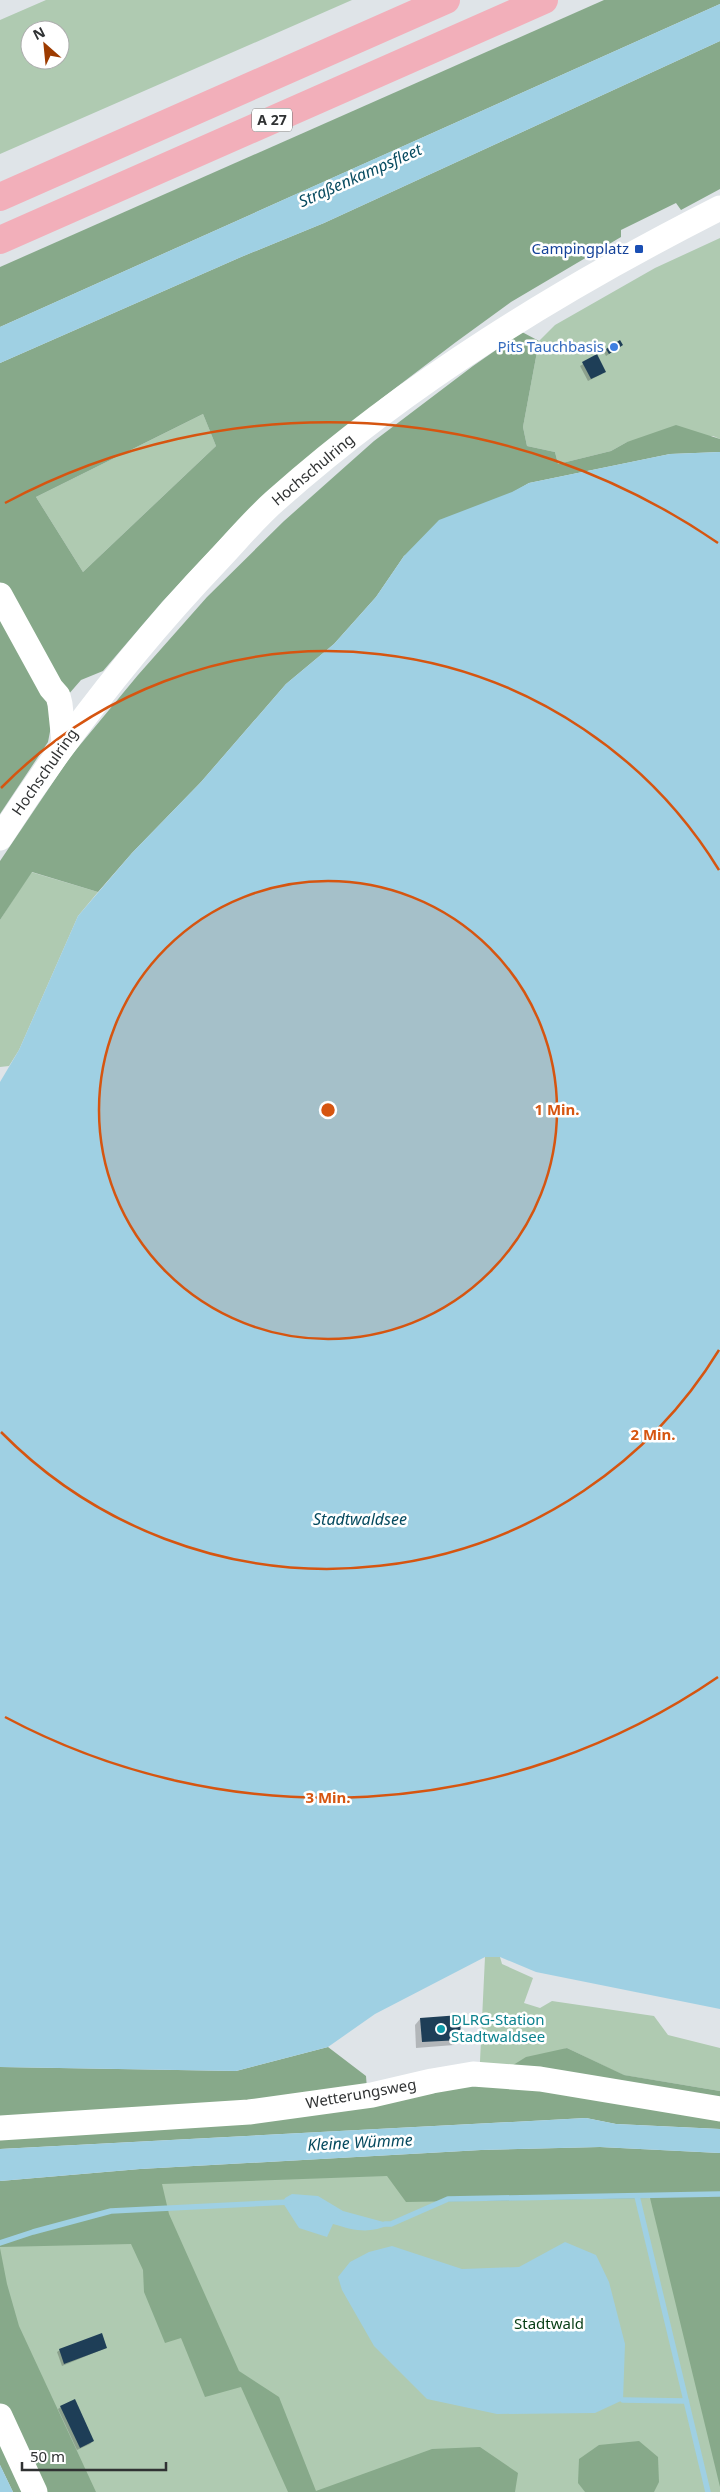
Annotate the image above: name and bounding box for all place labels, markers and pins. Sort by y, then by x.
place label: Campingplatz [532,238,629,258]
marker: Campingplatz [633,243,645,255]
place label: Pits Tauchbasis [497,336,604,356]
marker: Pits Tauchbasis [608,341,620,353]
centre of rings [319,1101,337,1119]
place label: DLRG-Station Stadtwaldsee [451,2009,545,2046]
marker: DLRG-Station Stadtwaldsee [435,2023,447,2035]

